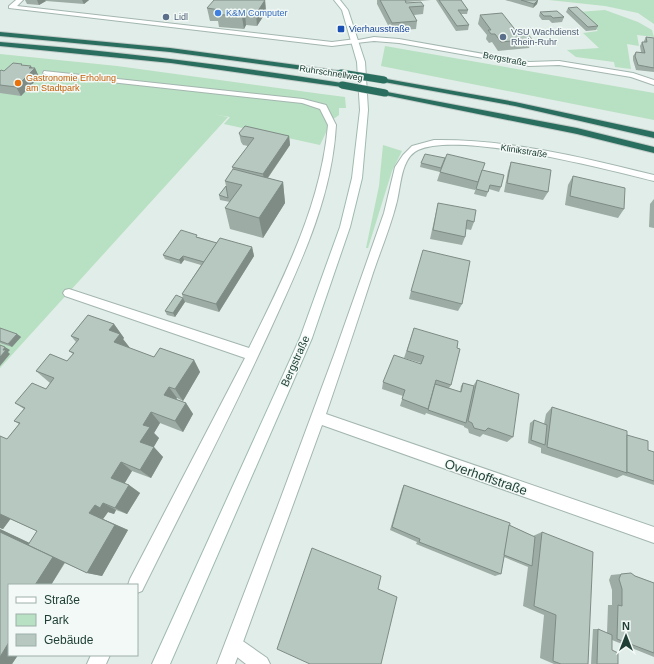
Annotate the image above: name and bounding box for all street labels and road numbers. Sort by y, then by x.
street label: Bergstraße [482,50,528,68]
street label: Ruhrschnellweg [299,63,363,83]
street label: Klinikstraße [500,142,548,160]
street label: Bergstraße [278,334,312,388]
street label: Overhoffstraße [443,456,529,498]

